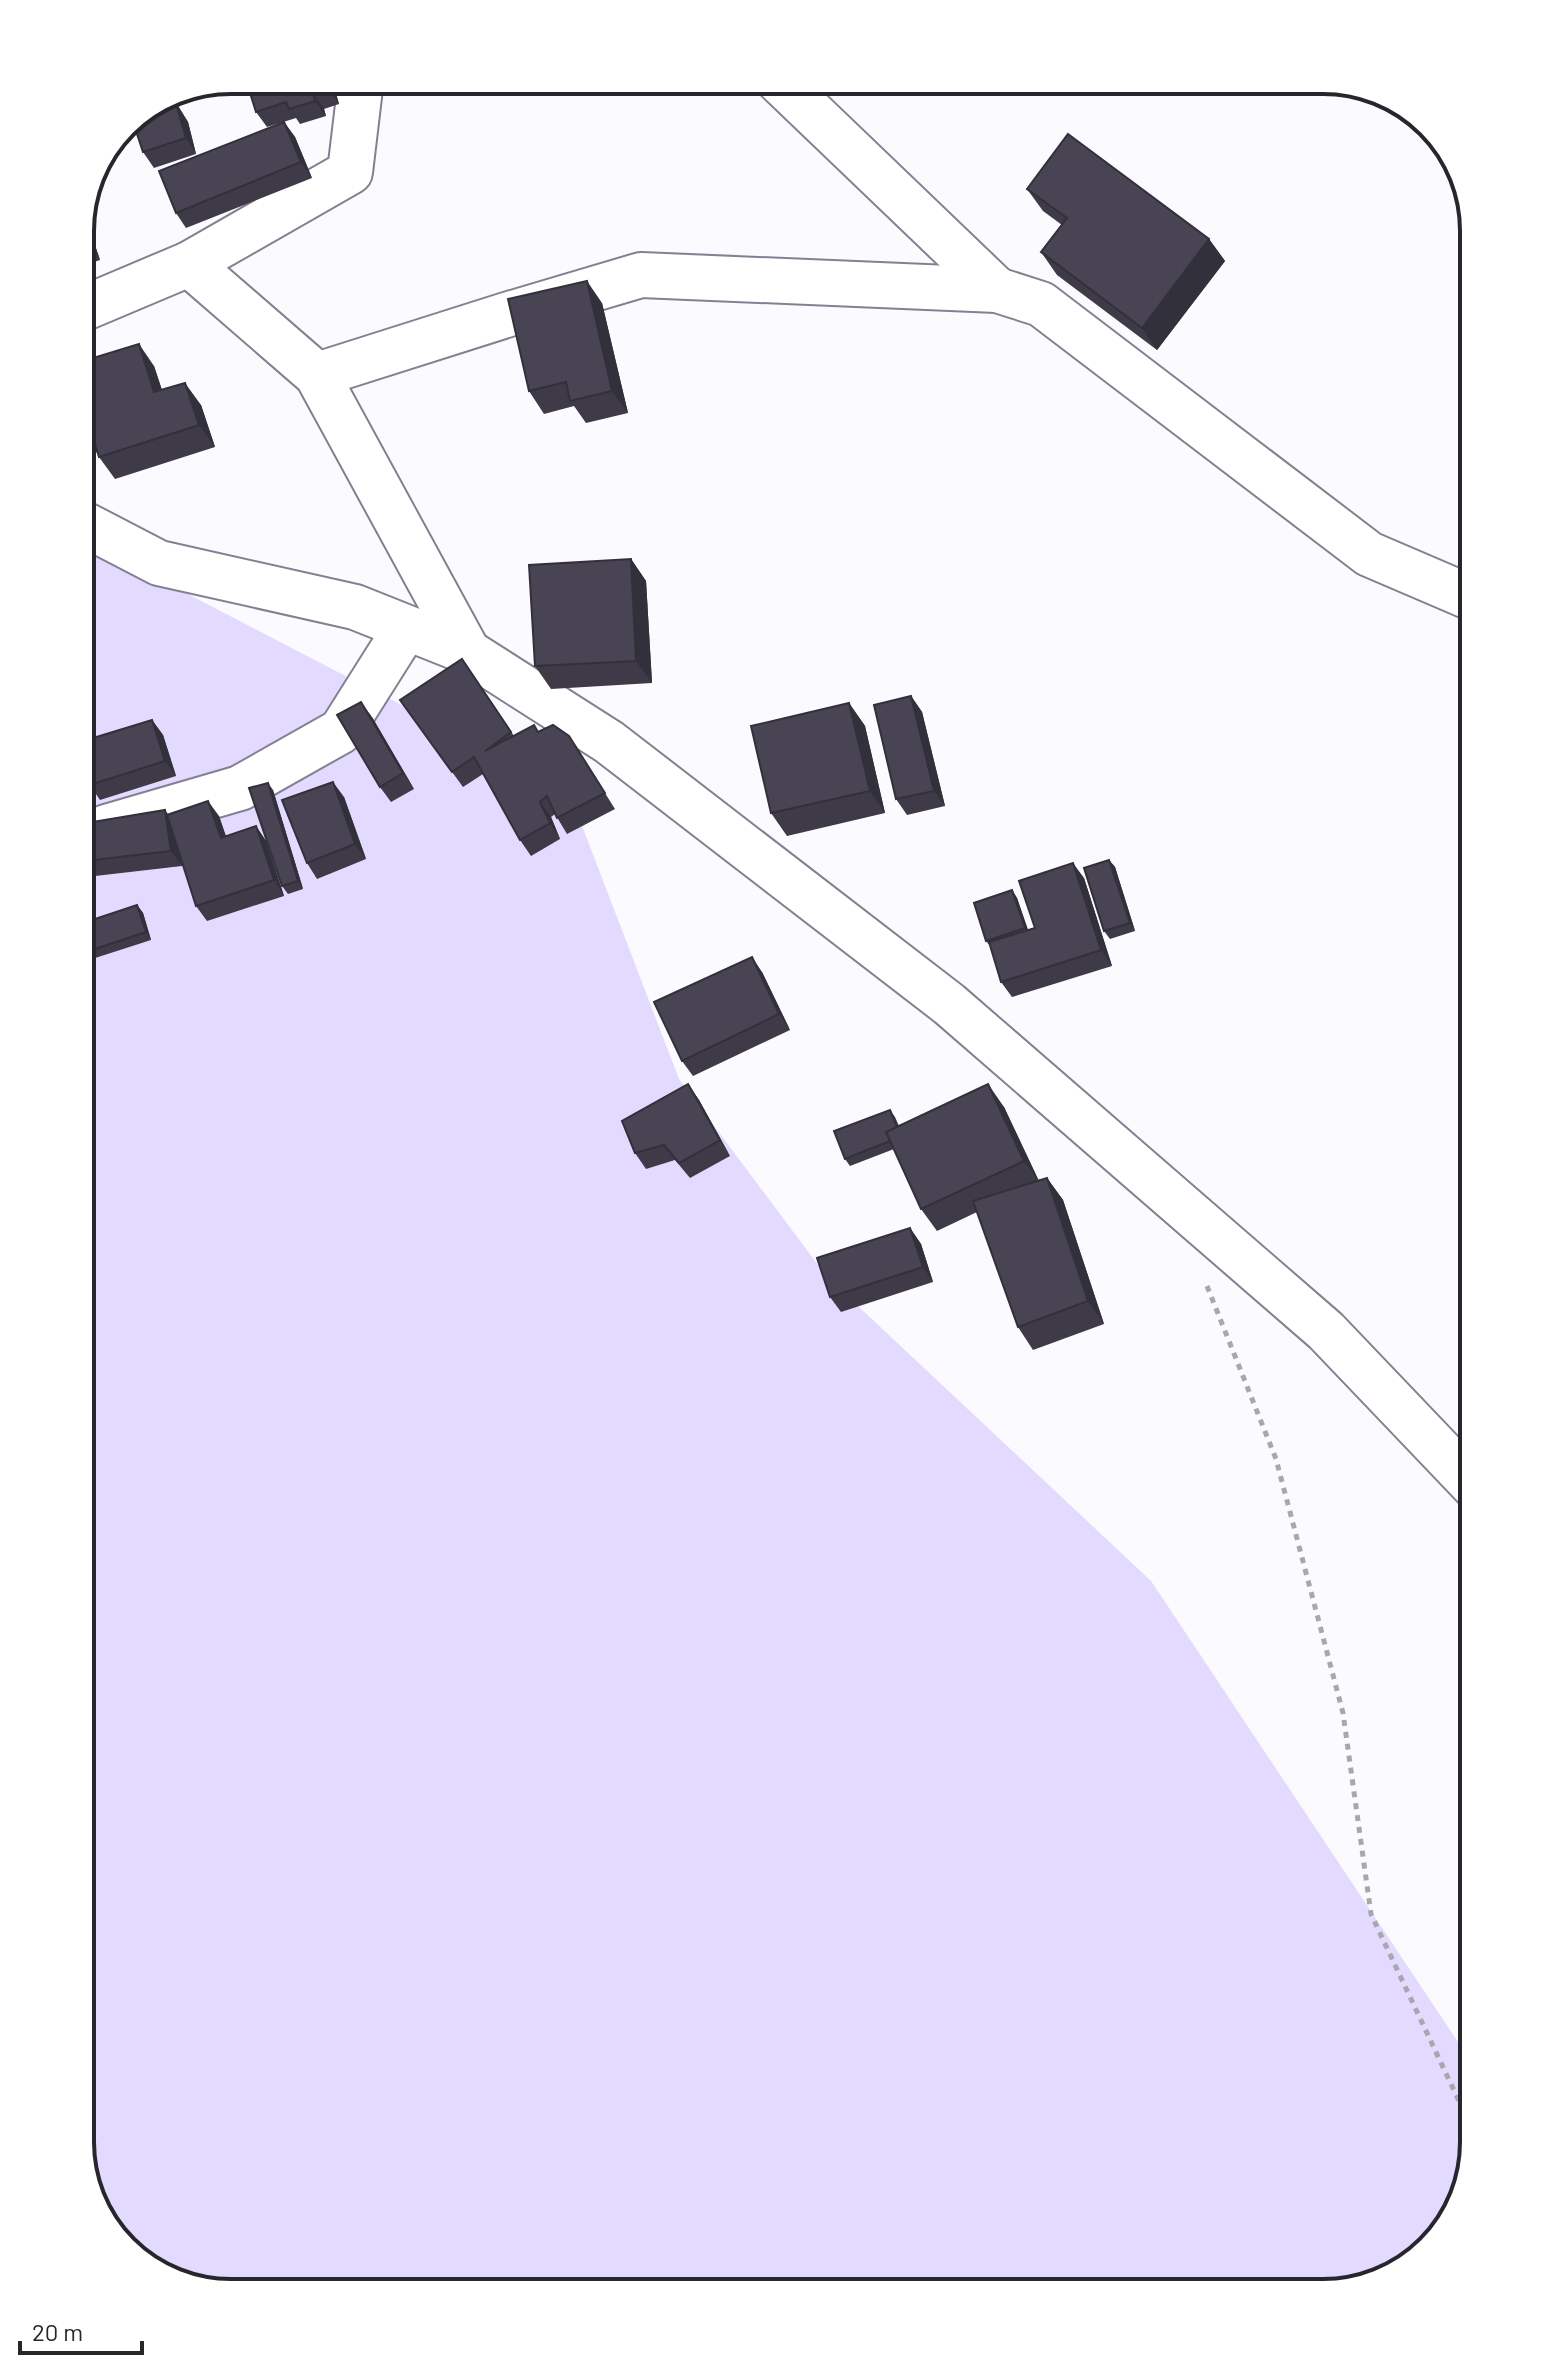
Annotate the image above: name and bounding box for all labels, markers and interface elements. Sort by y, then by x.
scale bar [20,2305,142,2355]
text: 20 m [32,2317,83,2346]

